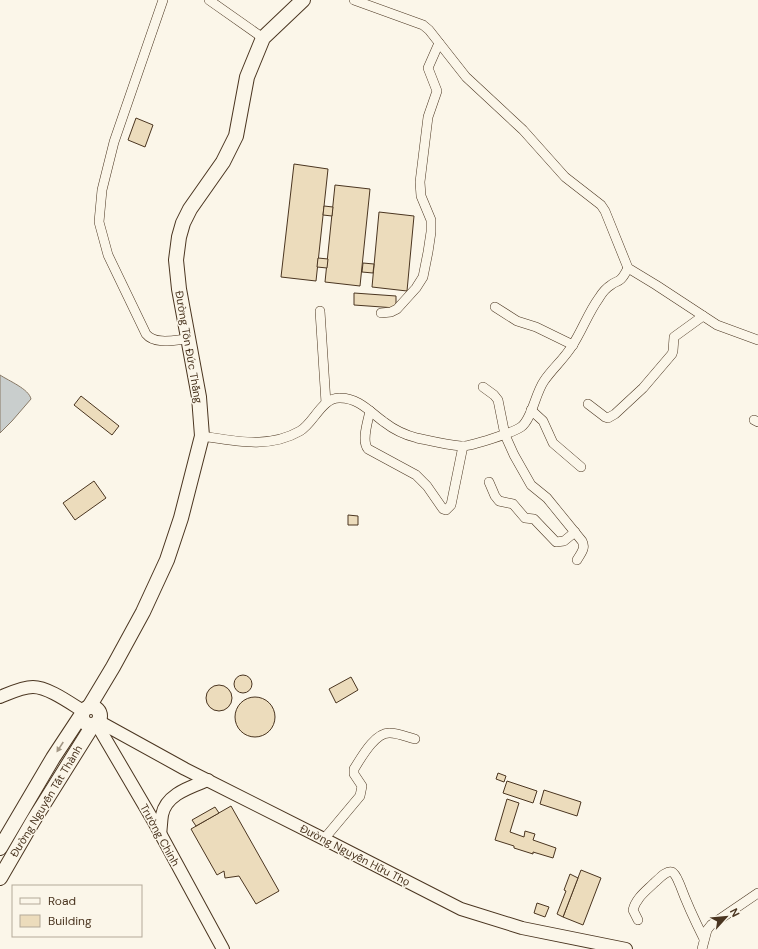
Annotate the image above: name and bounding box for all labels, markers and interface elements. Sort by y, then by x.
street label: Đường Tôn Đức Thắng [172,290,206,404]
one-way arrow [56,741,64,752]
street label: Đường Nguyễn Tất Thành [7,742,85,860]
street label: Trường Chinh [137,801,183,869]
street label: Đường Nguyễn Hữu Thọ [298,821,412,889]
legend [12,885,142,937]
text: Road [48,893,76,909]
north arrow [706,897,746,937]
text: N [727,906,743,919]
text: Building [48,913,92,929]

